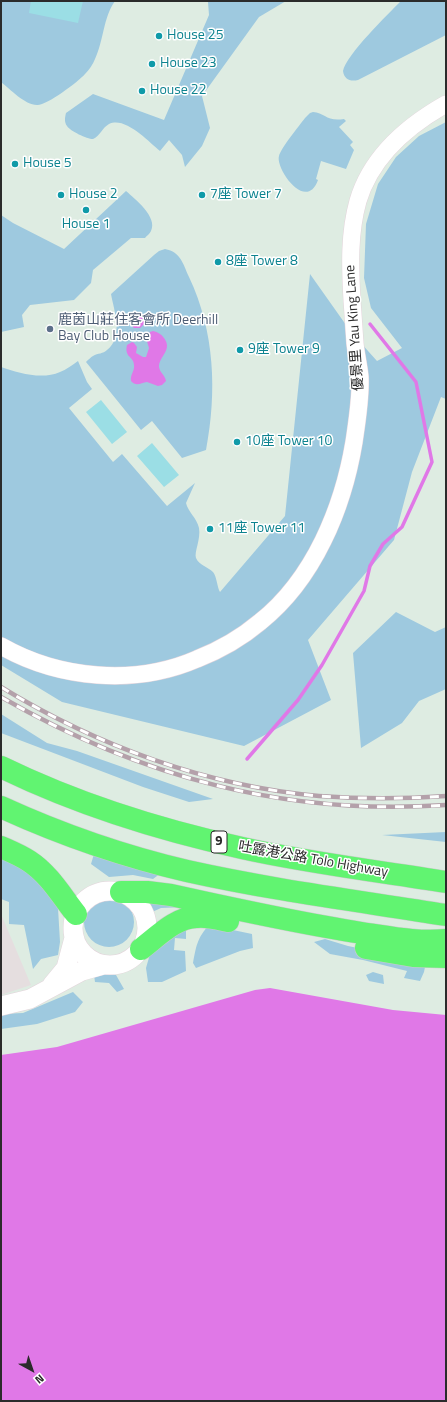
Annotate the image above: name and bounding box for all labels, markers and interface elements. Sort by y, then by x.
place label: House 25 [167,28,224,44]
marker: House 25 [154,31,164,41]
place label: House 23 [160,56,217,72]
marker: House 23 [147,59,157,69]
place label: House 22 [150,83,207,99]
marker: House 22 [137,86,147,96]
place label: House 5 [23,156,72,172]
marker: House 5 [10,159,20,169]
place label: House 2 [69,187,118,203]
place label: 7座 Tower 7 [210,187,282,203]
marker: House 2 [56,190,66,200]
marker: 7座 Tower 7 [197,190,207,200]
marker: House 1 [81,205,91,215]
place label: House 1 [62,217,110,233]
place label: 8座 Tower 8 [226,254,298,270]
marker: 8座 Tower 8 [213,257,223,267]
street label: 優景里 Yau King Lane [342,264,368,392]
place label: 鹿茵山莊住客會所 Deerhill Bay Club House [58,313,218,346]
marker: 鹿茵山莊住客會所 Deerhill Bay Club House [45,324,55,334]
place label: 9座 Tower 9 [248,342,320,358]
marker: 9座 Tower 9 [235,345,245,355]
place label: 10座 Tower 10 [245,434,332,450]
marker: 10座 Tower 10 [232,437,242,447]
place label: 11座 Tower 11 [218,521,305,537]
marker: 11座 Tower 11 [205,524,215,534]
road number: 9 [211,831,227,853]
street label: 吐露港公路 Tolo Highway [237,839,389,881]
north arrow [12,1350,52,1390]
text: N [32,1371,48,1388]

